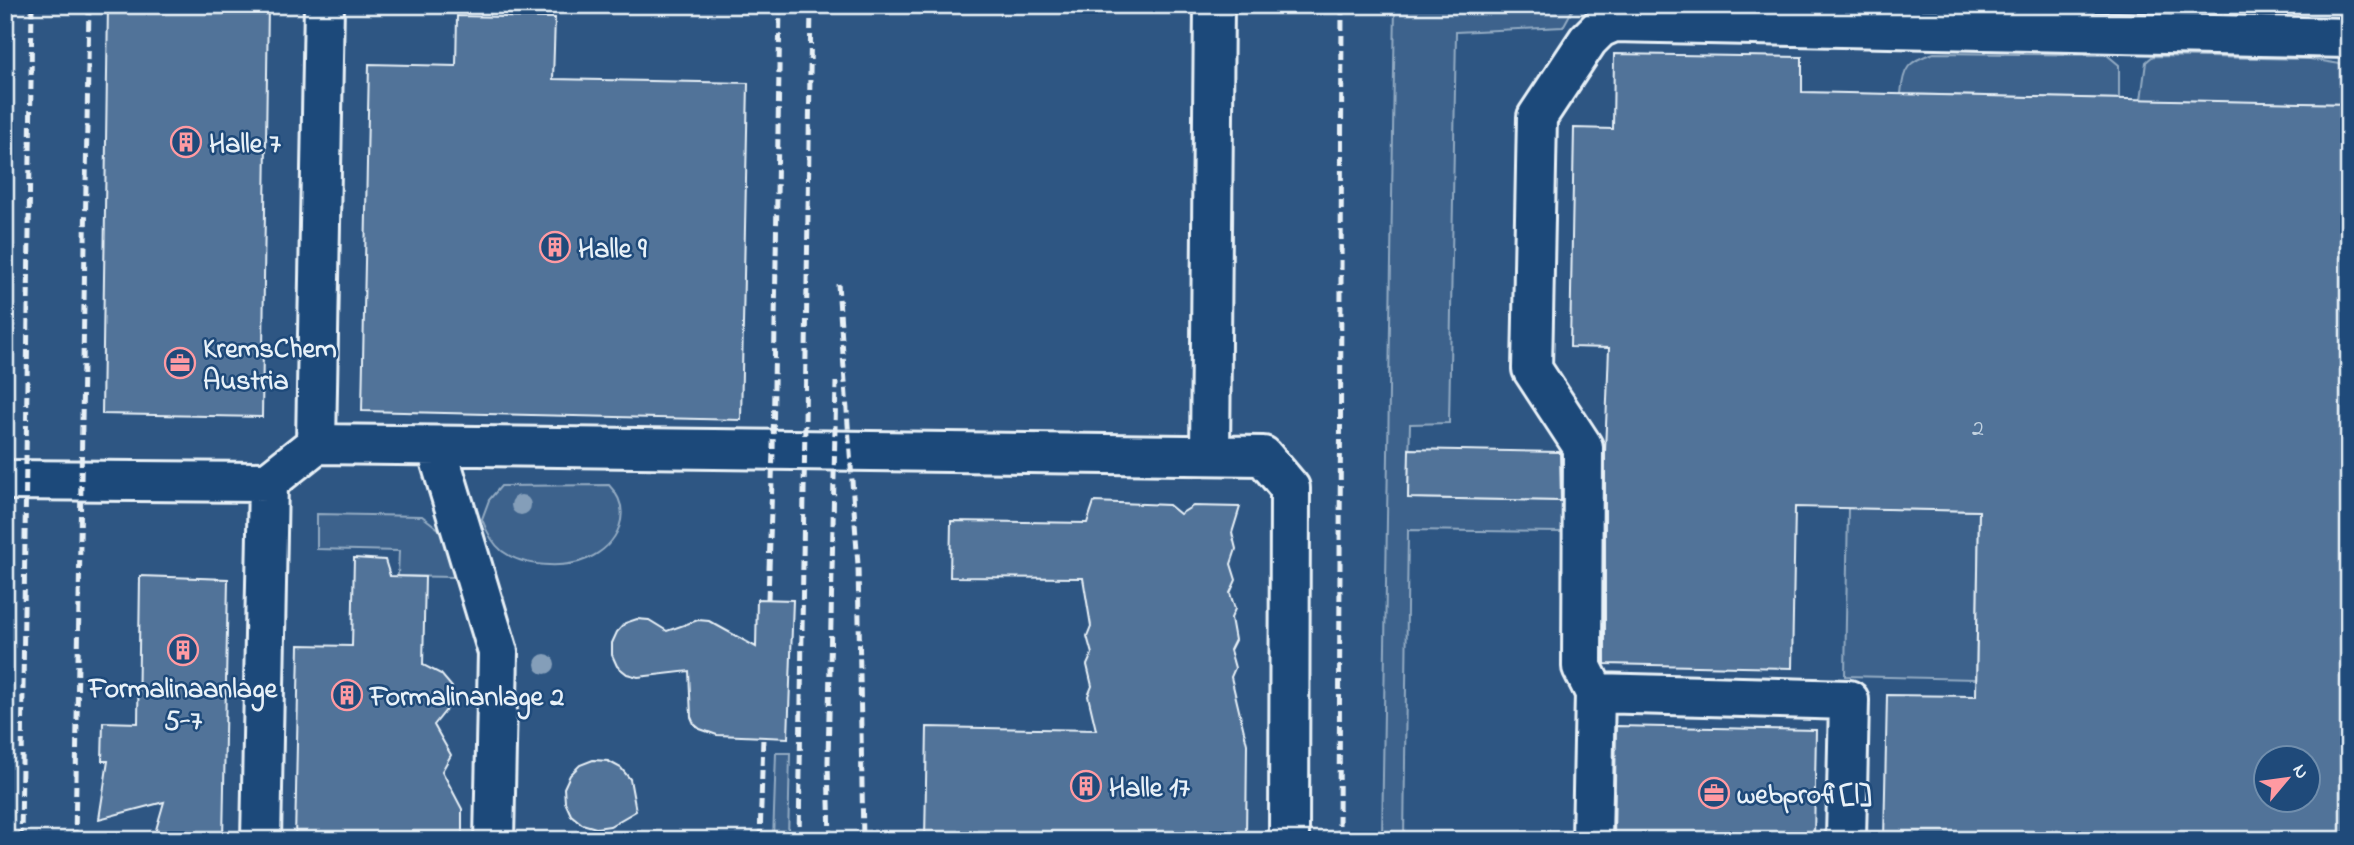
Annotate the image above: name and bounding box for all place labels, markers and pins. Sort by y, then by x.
building icon: Halle 7 [169,125,203,159]
place label: Halle 7 [209,125,281,166]
building icon: Halle 9 [538,230,572,264]
place label: Halle 9 [578,230,647,271]
place label: KremsChem Austria [203,330,337,403]
office icon: KremsChem Austria [163,346,197,380]
building icon: Formalinaanlage 5-7 [166,633,200,667]
place label: Formalinaanlage 5-7 [87,670,279,743]
building icon: Formalinanlage 2 [330,678,364,712]
place label: Formalinanlage 2 [368,678,564,720]
building icon: Halle 17 [1069,769,1103,803]
place label: Halle 17 [1109,769,1190,810]
office icon: webprofi[l] [1697,776,1731,810]
place label: webprofi[l] [1737,776,1872,817]

